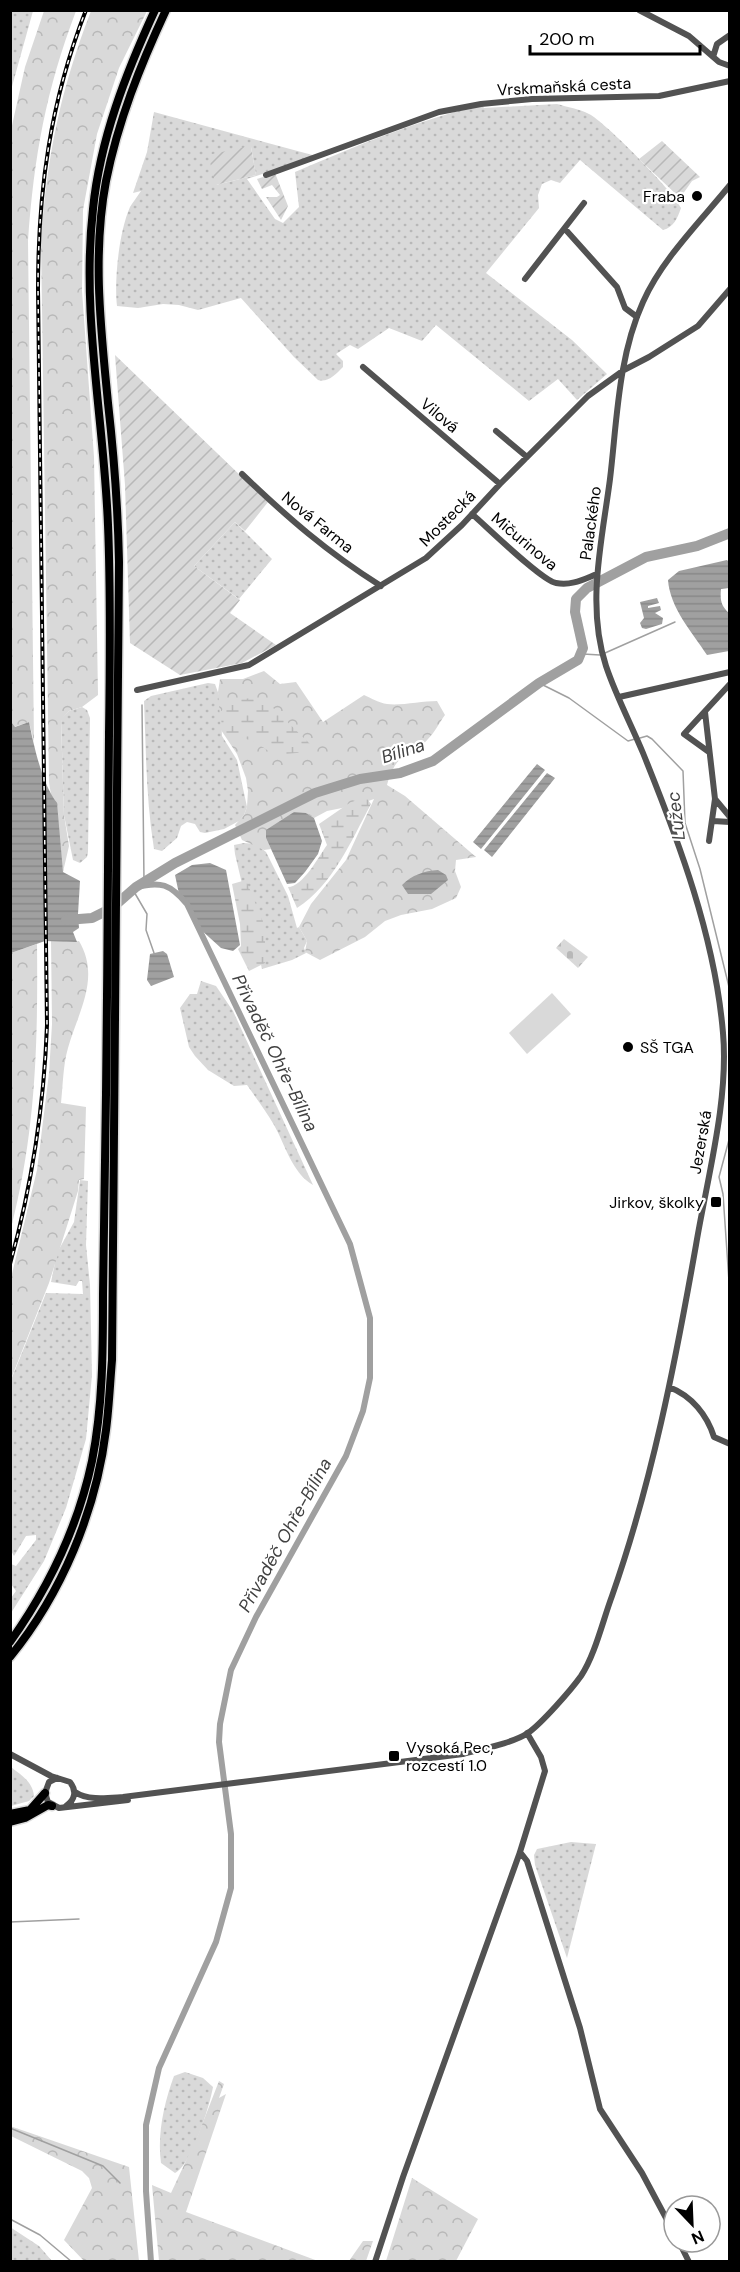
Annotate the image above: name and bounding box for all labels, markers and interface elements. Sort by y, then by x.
scale bar [530,18,700,56]
text: 200 m [539,27,595,51]
street label: Vrskmaňská cesta [496,72,632,100]
place label: Fraba [643,186,685,207]
marker: Fraba [690,189,704,203]
street label: Vilová [416,393,463,438]
street label: Palackého [575,485,606,561]
street label: Mostecká [415,486,480,551]
street label: Nová Farma [277,487,358,558]
street label: Mičurinova [487,508,562,575]
water label: Bílina [378,733,428,769]
water label: Lužec [661,790,691,842]
water label: Přivaděč Ohře-Bílina [226,970,324,1136]
place label: SŠ TGA [640,1037,694,1058]
marker: SŠ TGA [621,1040,635,1054]
street label: Jezerská [685,1109,716,1176]
place label: Jirkov, školky [609,1192,704,1213]
marker: Jirkov, školky [709,1195,723,1209]
water label: Přivaděč Ohře-Bílina [233,1454,337,1616]
place label: Vysoká Pec, rozcestí 1.0 [406,1737,494,1776]
marker: Vysoká Pec, rozcestí 1.0 [387,1749,401,1763]
north arrow [662,2194,722,2254]
text: N [688,2225,707,2249]

